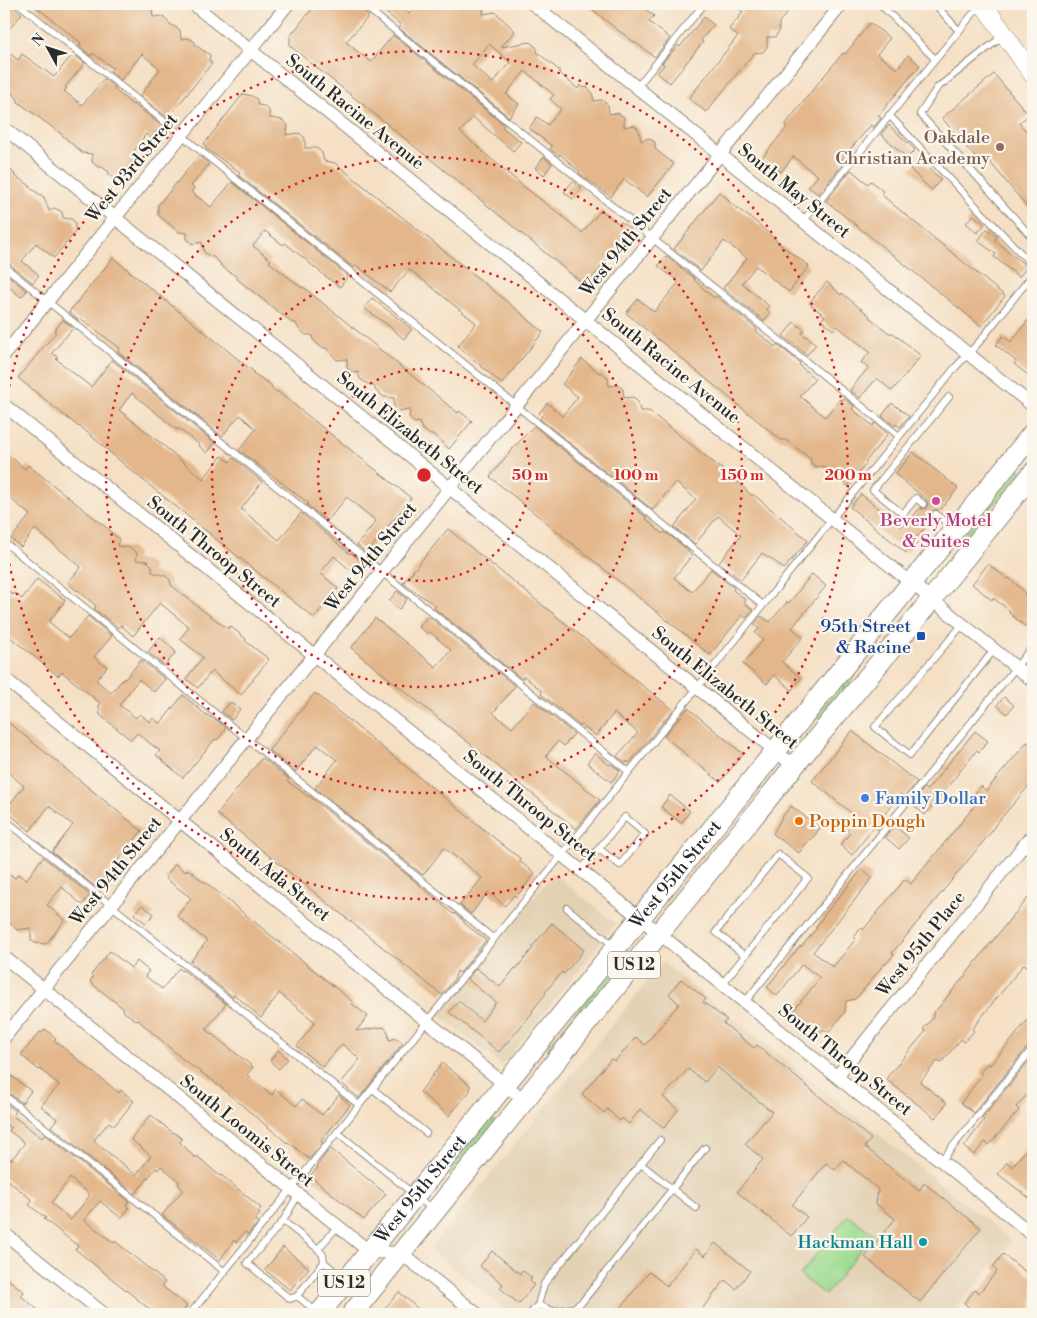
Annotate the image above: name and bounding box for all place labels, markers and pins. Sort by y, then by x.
place label: Oakdale Christian Academy [835,126,990,170]
marker: Oakdale Christian Academy [994,141,1006,153]
centre of rings [415,466,433,484]
marker: Beverly Motel & Suites [930,495,942,507]
place label: Beverly Motel & Suites [879,509,992,553]
place label: 95th Street & Racine [820,615,912,659]
marker: 95th Street & Racine [915,630,927,642]
place label: Family Dollar [875,787,986,810]
marker: Family Dollar [859,792,871,804]
place label: Poppin Dough [809,810,926,833]
marker: Poppin Dough [793,815,805,827]
place label: Hackman Hall [797,1231,914,1254]
marker: Hackman Hall [917,1236,929,1248]

